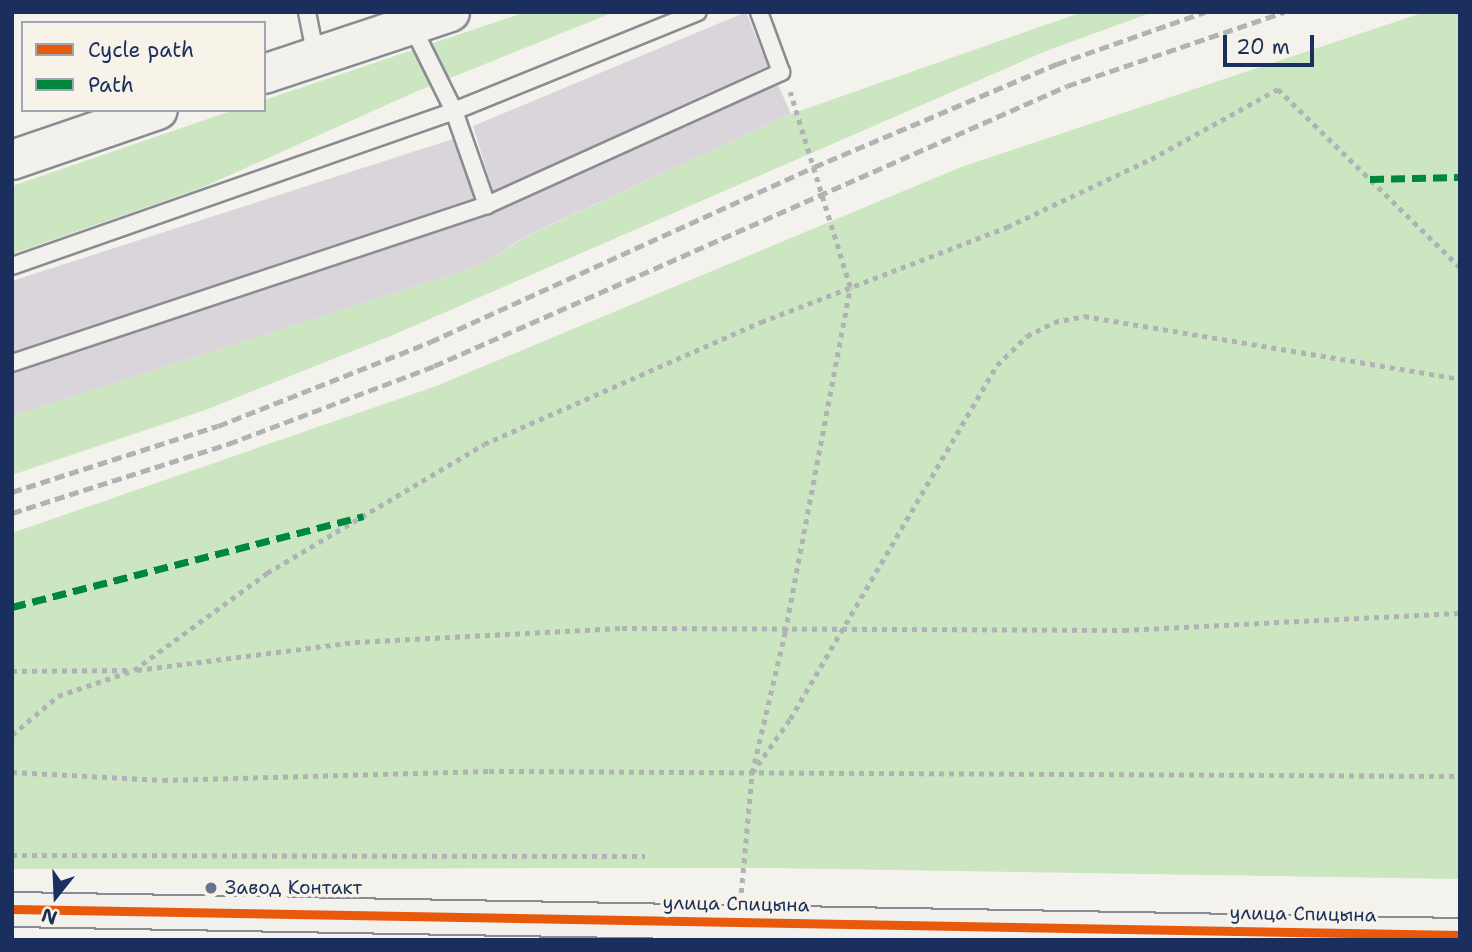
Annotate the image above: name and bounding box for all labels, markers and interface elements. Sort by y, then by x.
legend [21,21,266,112]
scale bar [1227,21,1318,65]
text: 20 m [1236,33,1290,61]
text: Cycle path [88,36,194,64]
text: Path [88,71,134,99]
north arrow [21,861,91,931]
place label: Завод Контакт [225,877,362,899]
marker: Завод Контакт [203,880,219,896]
street label: улица Спицына [663,891,809,917]
street label: улица Спицына [1230,901,1376,927]
text: N [38,902,60,931]

